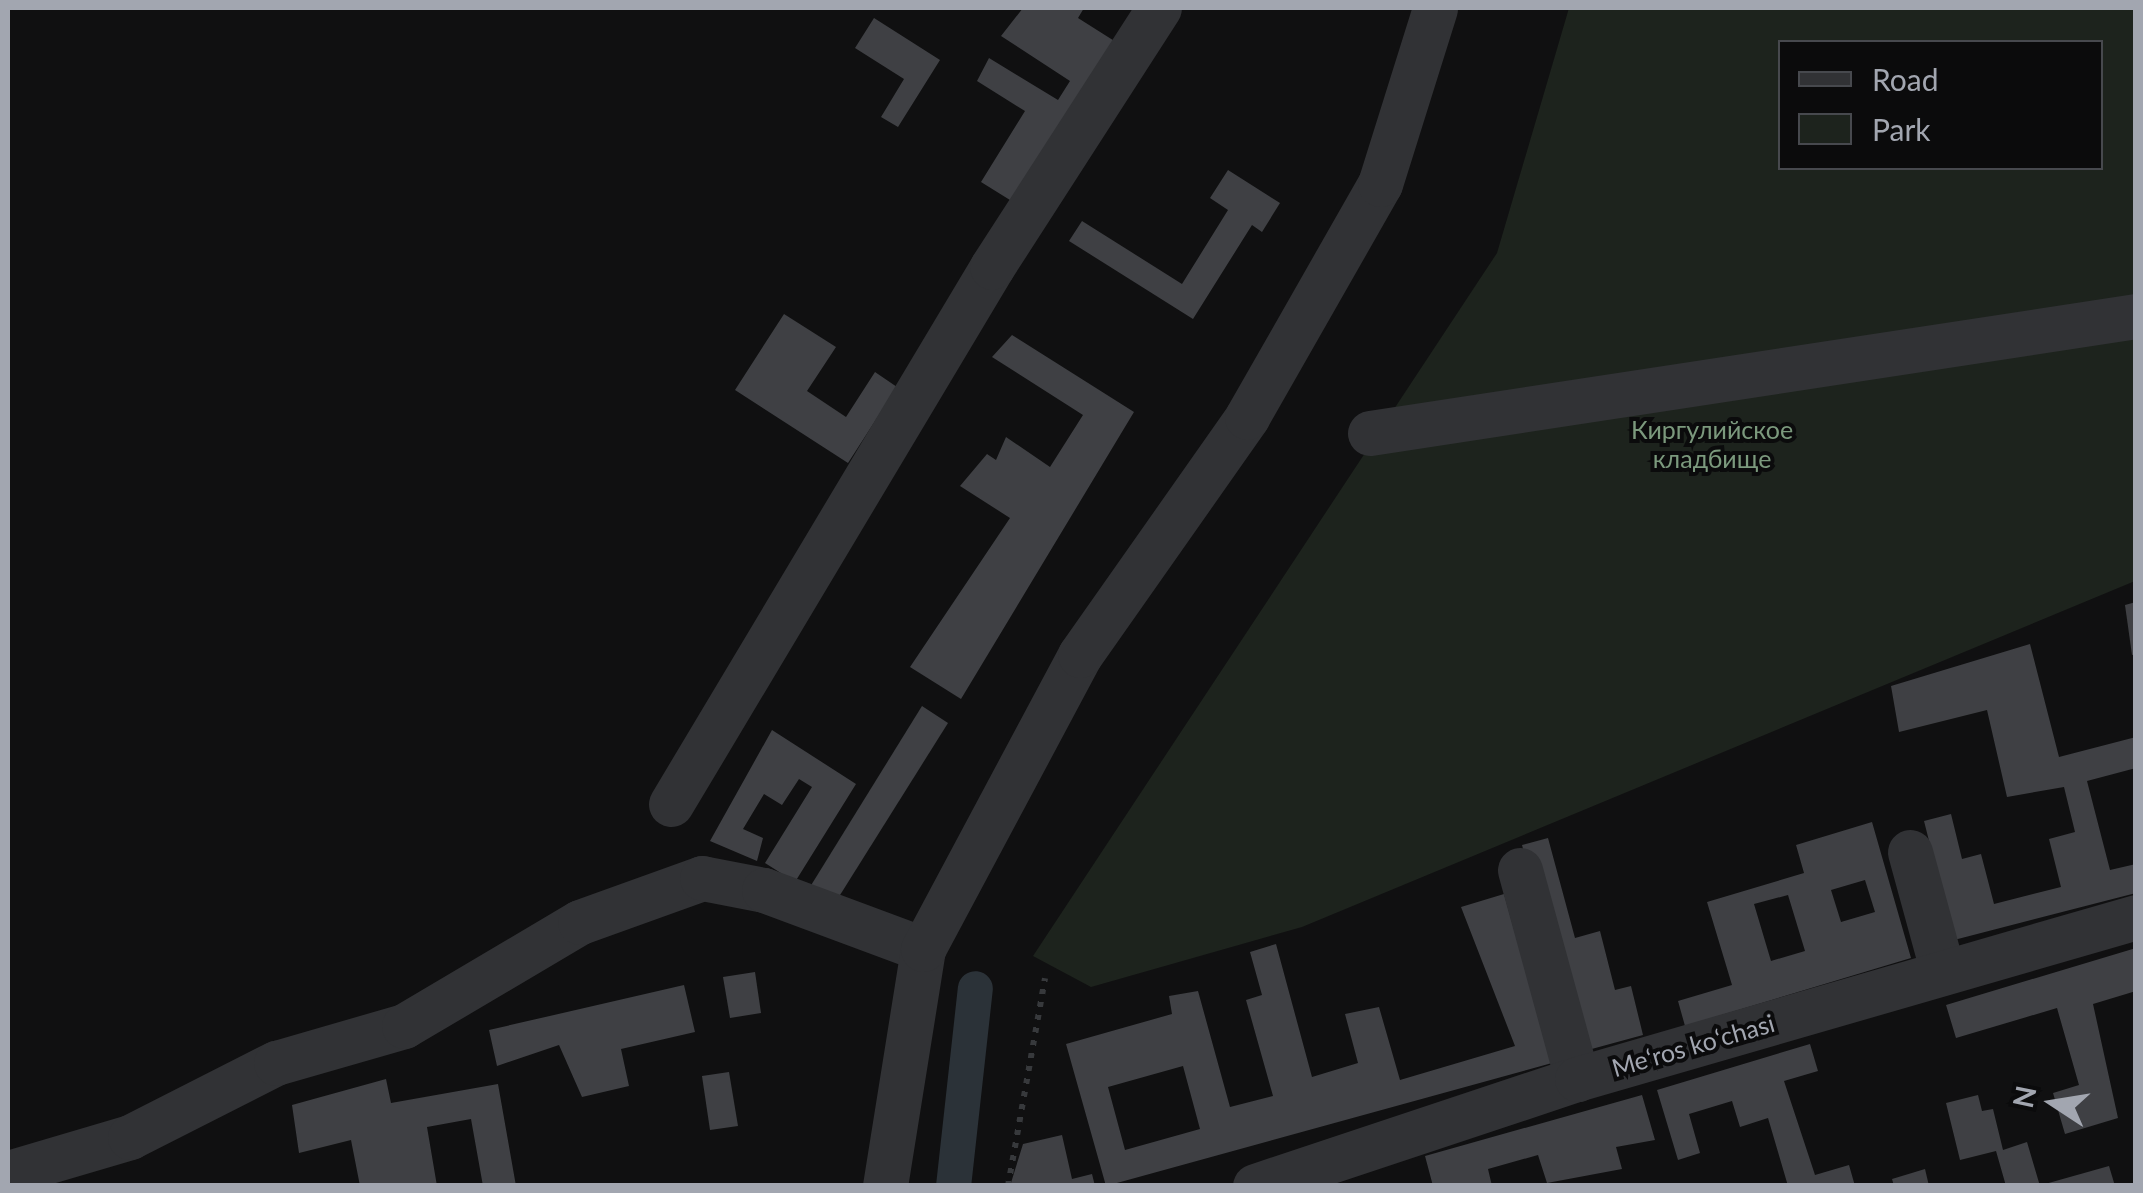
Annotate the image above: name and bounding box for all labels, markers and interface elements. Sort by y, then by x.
legend [1778,40,2103,170]
text: Road [1872,61,1939,97]
text: Park [1872,111,1931,147]
park label: Киргулийское кладбище [1631,415,1793,474]
street label: Meʻros koʻchasi [1608,1007,1778,1083]
north arrow [2003,1053,2103,1153]
text: N [2005,1083,2043,1111]

